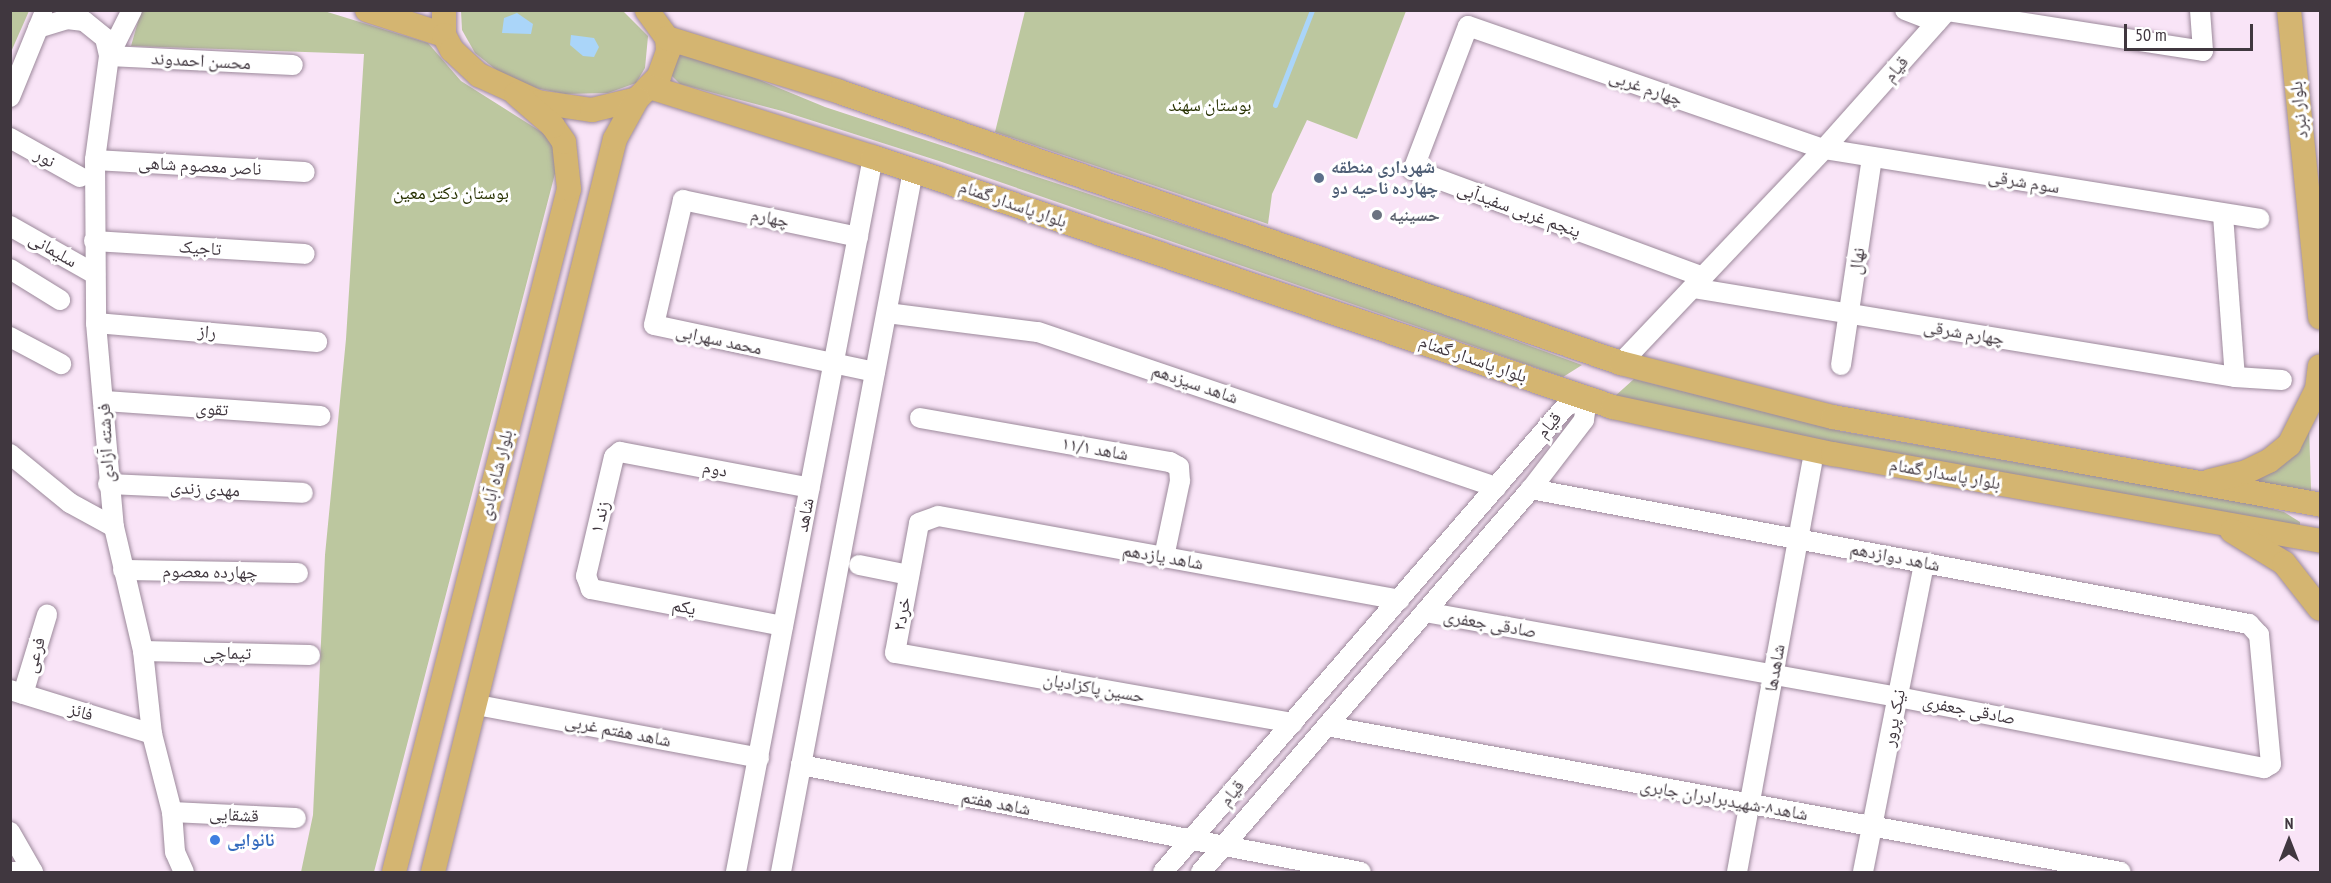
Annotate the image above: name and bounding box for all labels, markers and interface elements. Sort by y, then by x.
scale bar [2127,12,2256,50]
text: 50 m [2135,23,2167,46]
street label: محسن احمدوند [150,48,252,74]
street label: قیام [1879,52,1913,86]
street label: چهارم غربی [1607,65,1685,111]
street label: بلوار نبرد [2285,80,2313,140]
park label: بوستان سهند [1168,94,1252,116]
street label: نور [31,144,59,172]
street label: ناصر معصوم شاهی [138,152,262,180]
place label: شهرداری منطقه چهارده ناحیه دو [1331,157,1438,200]
street label: سوم شرقی [1987,166,2061,198]
marker: شهرداری منطقه چهارده ناحیه دو [1312,171,1326,185]
street label: بلوار پاسدار گمنام [956,175,1070,233]
street label: پنجم غربی سفیدآبی [1454,178,1584,242]
park label: بوستان دکتر معین [393,182,509,204]
street label: چهارم [749,203,791,233]
place label: حسینیه [1389,204,1440,226]
marker: حسینیه [1370,208,1384,222]
street label: سلیمانی [25,228,81,272]
street label: تاجیک [178,236,222,260]
street label: نهال [1844,246,1870,276]
street label: چهارم شرقی [1922,316,2006,350]
street label: راز [197,320,217,344]
street label: محمد سهرابی [674,320,764,360]
street label: بلوار پاسدار گمنام [1416,330,1530,388]
street label: شاهد سیزدهم [1149,359,1241,409]
street label: تقوی [195,397,229,421]
street label: فرشته آزادی [93,403,119,483]
street label: قیام [1532,408,1566,442]
street label: بلوار شاه آبادی [474,427,518,523]
street label: شاهد ۱۱/۱ [1060,433,1130,465]
street label: بلوار پاسدار گمنام [1888,454,2002,494]
street label: دوم [701,456,729,482]
street label: مهدی زندی [169,476,241,502]
street label: شاهد [791,496,819,534]
street label: زند ۱ [586,499,614,535]
street label: شاهد دوازدهم [1848,538,1942,576]
street label: شاهد یازدهم [1121,539,1205,575]
street label: چهارده معصوم [162,560,258,584]
street label: یکم [670,594,698,620]
street label: خرد۲ [888,595,916,633]
street label: صادقی جعفری [1442,605,1538,643]
street label: فرعی [20,635,50,675]
street label: تیماچی [203,642,251,664]
street label: شاهدها [1760,643,1790,693]
street label: حسین پاکزادیان [1042,668,1146,708]
street label: نیک پرور [1878,687,1910,749]
street label: صادقی جعفری [1921,690,2017,730]
street label: فائز [66,698,96,726]
street label: شاهد هفتم غربی [563,710,673,752]
street label: شاهد۸-شهیدبرادران جابری [1638,775,1810,825]
street label: قیام [1215,776,1249,810]
street label: شاهد هفتم [960,786,1032,820]
street label: قشقایی [209,803,259,827]
north arrow [2259,811,2319,871]
text: N [2285,813,2293,833]
place label: نانوایی [227,829,275,851]
marker: نانوایی [208,833,222,847]

